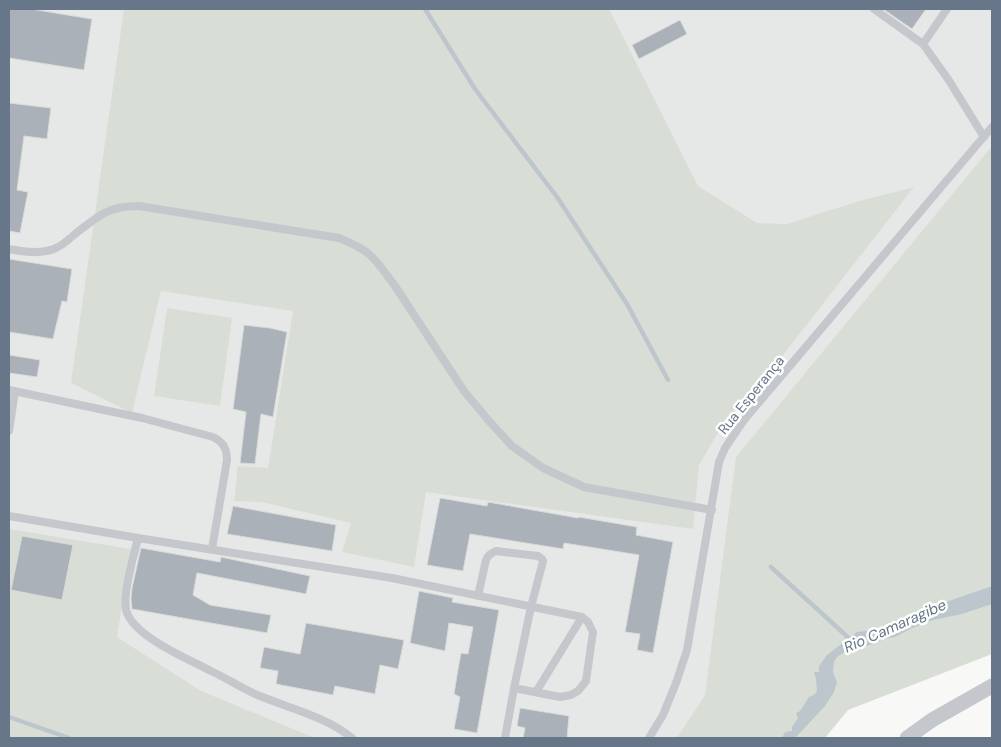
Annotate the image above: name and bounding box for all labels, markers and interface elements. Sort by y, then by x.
street label: Rua Esperança [714,352,788,438]
water label: Rio Camaragibe [841,594,950,657]

